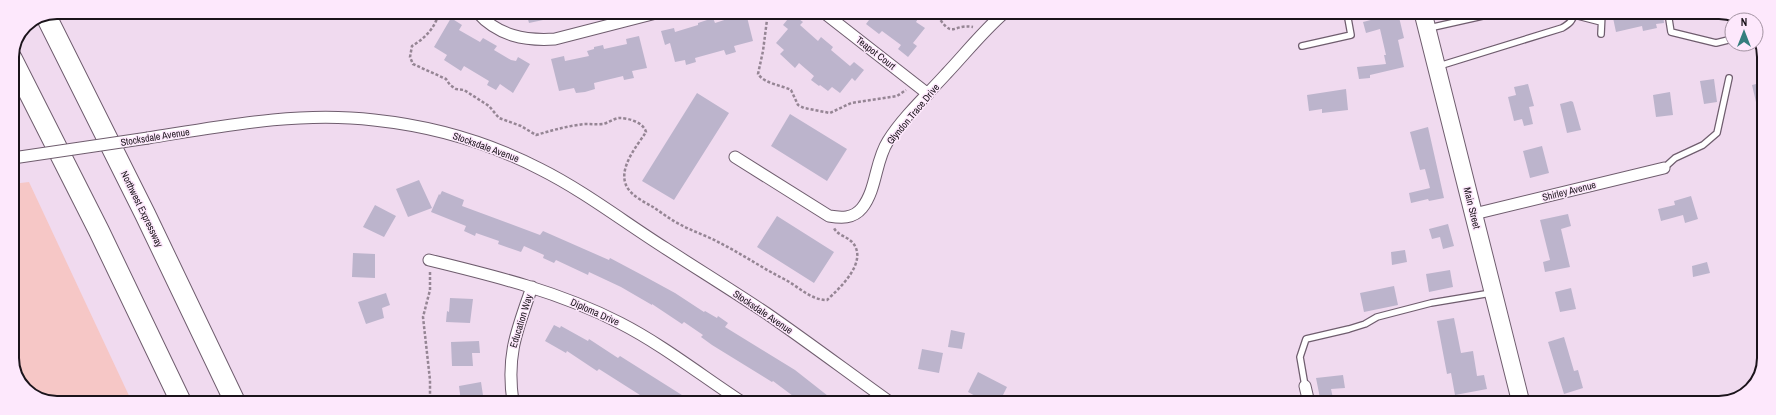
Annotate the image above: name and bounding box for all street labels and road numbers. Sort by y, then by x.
street label: Teapot Court [853,33,899,73]
street label: Glyndon Trace Drive [884,81,942,147]
street label: Stocksdale Avenue [120,125,191,149]
street label: Stocksdale Avenue [451,129,521,165]
street label: Northwest Expressway [118,169,167,250]
street label: Shirley Avenue [1541,178,1598,204]
street label: Main Street [1461,186,1484,231]
street label: Stocksdale Avenue [731,287,796,337]
street label: Education Way [507,292,536,349]
street label: Diploma Drive [568,295,622,329]

